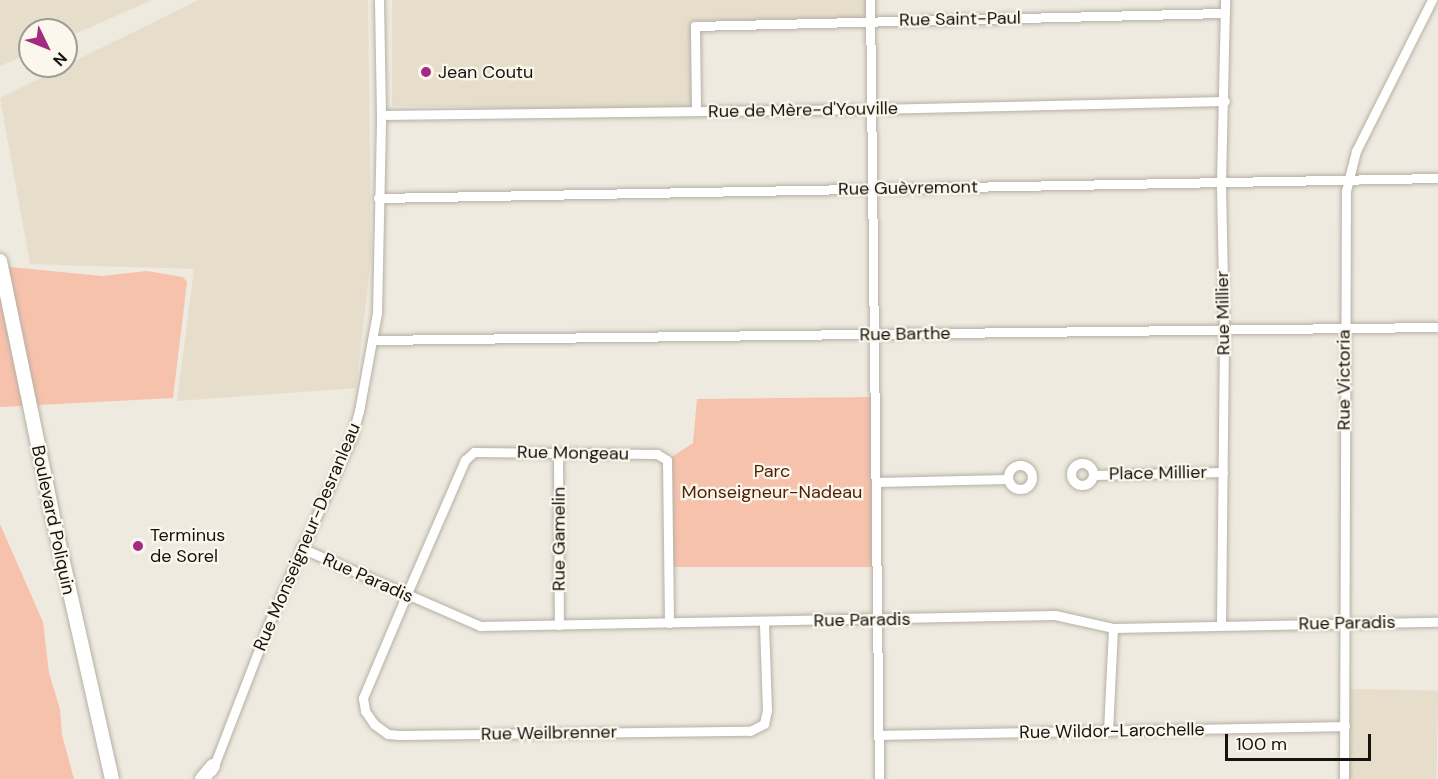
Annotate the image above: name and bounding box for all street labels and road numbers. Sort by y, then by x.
street label: Rue Saint-Paul [899,7,1021,31]
street label: Rue de Mère-d'Youville [708,98,898,122]
street label: Rue Guèvremont [838,176,978,200]
street label: Rue Millier [1211,270,1235,356]
street label: Rue Barthe [859,322,951,346]
street label: Rue Victoria [1333,330,1355,430]
street label: Rue Monseigneur-Desranleau [249,420,365,654]
street label: Rue Mongeau [517,441,629,465]
street label: Boulevard Poliquin [27,443,79,597]
street label: Place Millier [1109,461,1207,485]
street label: Rue Gamelin [548,487,570,591]
street label: Rue Paradis [319,548,417,608]
street label: Rue Paradis [813,608,911,632]
street label: Rue Paradis [1298,611,1396,635]
street label: Rue Wildor-Larochelle [1019,719,1205,743]
street label: Rue Weilbrenner [481,721,617,745]

